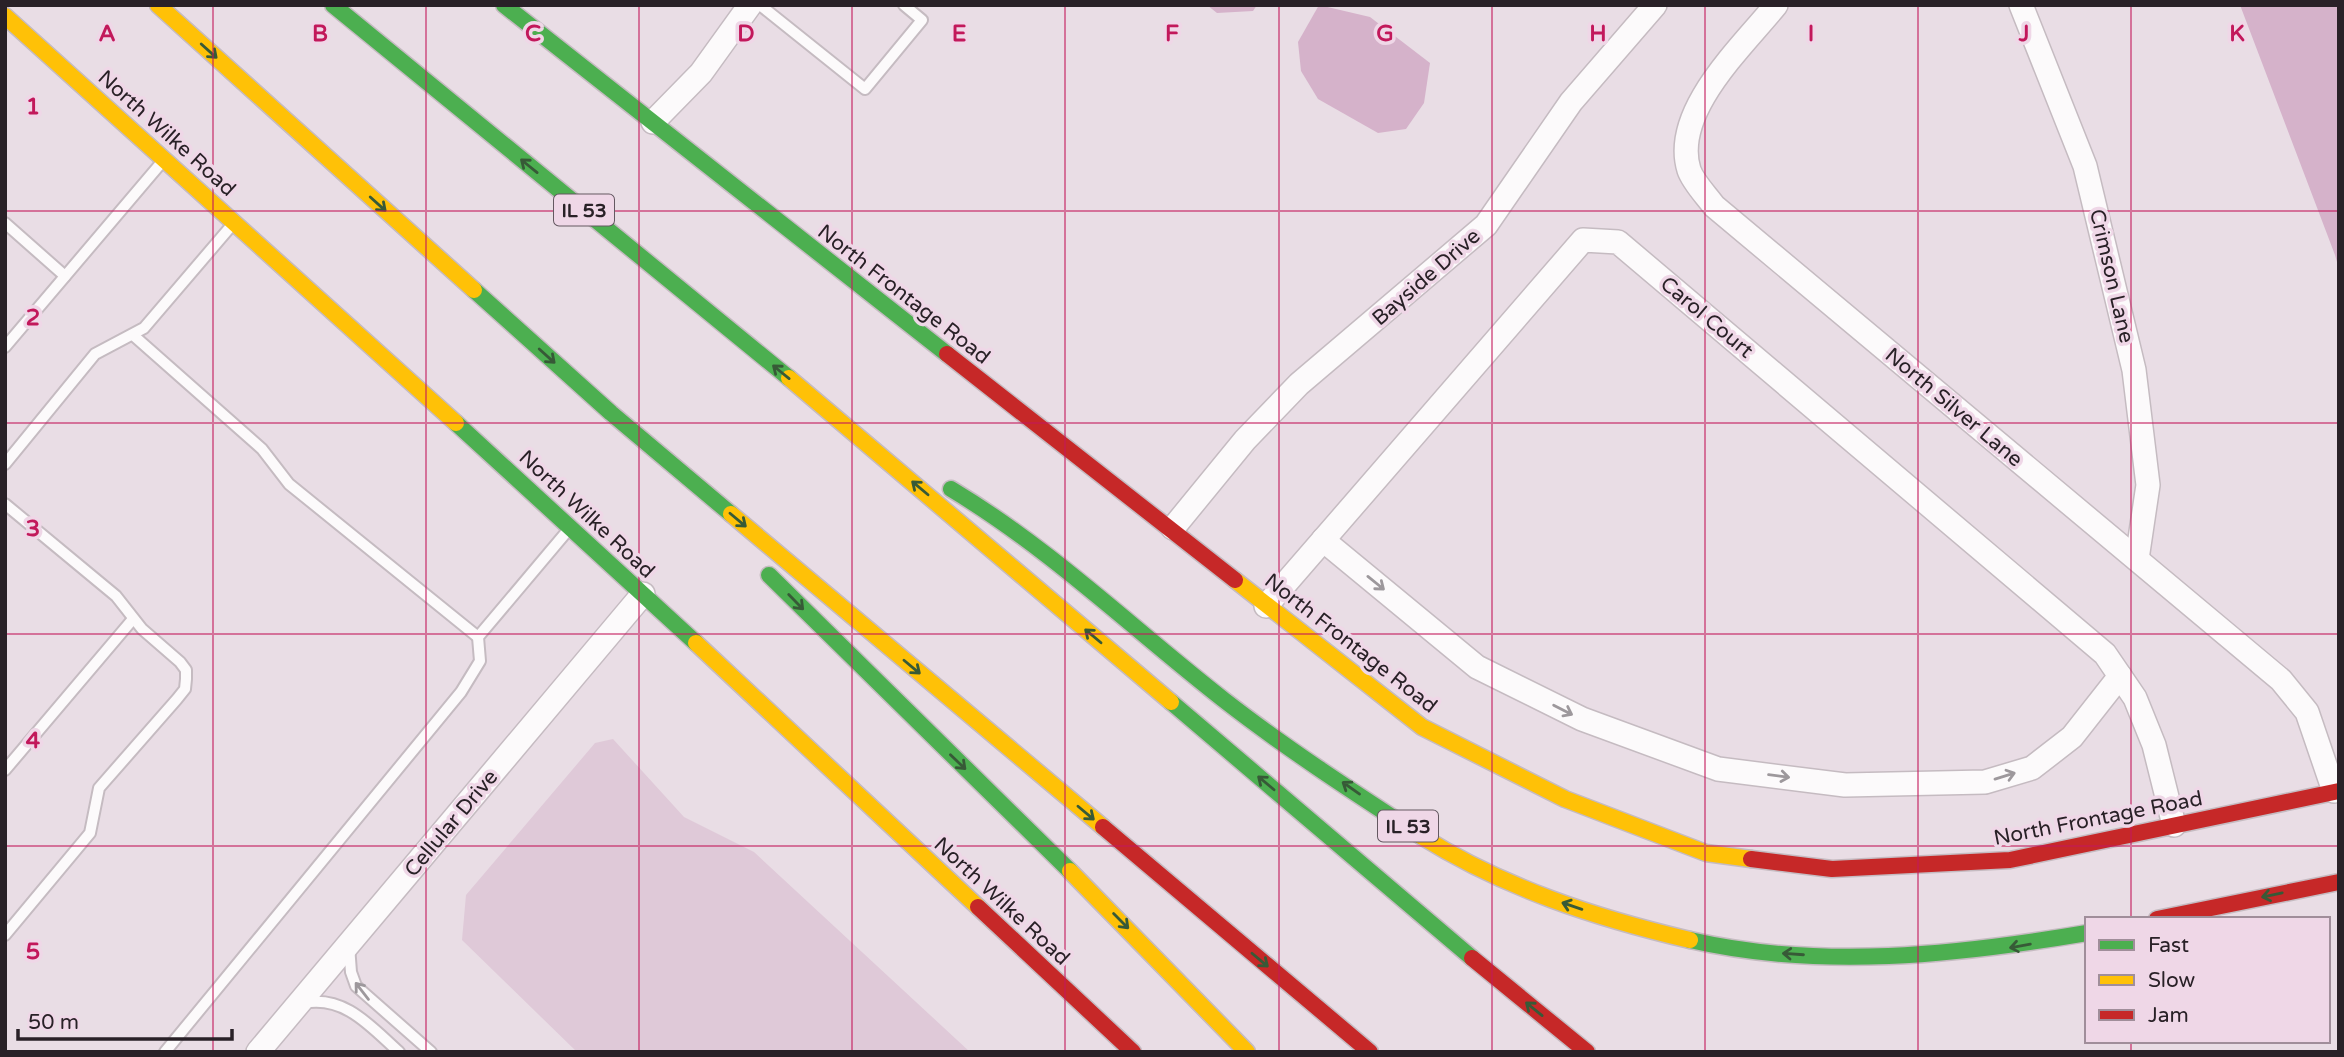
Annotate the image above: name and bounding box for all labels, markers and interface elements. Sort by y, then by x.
text: A [98,20,116,48]
text: B [312,20,328,48]
text: C [525,20,541,48]
text: D [737,20,755,48]
text: E [952,20,966,48]
text: F [1165,20,1179,48]
text: G [1376,20,1394,48]
text: H [1589,20,1607,48]
text: I [1808,20,1814,48]
text: J [2018,20,2029,48]
text: K [2229,20,2245,48]
one-way arrow [200,43,218,59]
street label: North Wilke Road [93,65,241,202]
text: 1 [26,93,40,121]
one-way arrow [521,158,539,174]
road number: IL 53 [554,194,614,226]
one-way arrow [369,195,386,212]
street label: Crimson Lane [2084,207,2139,346]
street label: North Frontage Road [812,219,995,370]
street label: Bayside Drive [1367,224,1486,331]
street label: Carol Court [1655,271,1758,363]
text: 2 [26,304,40,332]
street label: North Silver Lane [1880,343,2028,472]
one-way arrow [538,347,555,364]
one-way arrow [773,364,791,380]
street label: North Wilke Road [514,445,660,584]
one-way arrow [911,480,929,496]
one-way arrow [729,512,747,528]
text: 3 [26,515,40,543]
street label: North Frontage Road [1259,568,1442,719]
one-way arrow [1366,575,1384,591]
one-way arrow [787,593,804,610]
one-way arrow [1084,628,1102,644]
one-way arrow [903,659,921,675]
one-way arrow [1552,703,1573,717]
text: 4 [26,727,41,755]
one-way arrow [949,753,966,770]
street label: Cellular Drive [399,765,503,882]
one-way arrow [1994,769,2016,782]
one-way arrow [1767,770,1790,783]
one-way arrow [1257,775,1275,791]
one-way arrow [1342,781,1361,795]
street label: North Frontage Road [1992,786,2205,851]
one-way arrow [1077,805,1095,821]
road number: IL 53 [1378,810,1438,842]
street label: North Wilke Road [929,832,1075,971]
one-way arrow [2261,889,2284,903]
one-way arrow [1561,899,1583,911]
one-way arrow [1112,912,1129,929]
legend [2085,917,2330,1043]
text: Fast [2148,933,2189,958]
text: 5 [26,938,40,966]
one-way arrow [2009,940,2032,953]
one-way arrow [1782,947,1805,960]
one-way arrow [1251,952,1269,968]
text: Slow [2148,968,2196,993]
one-way arrow [354,982,369,1000]
scale bar [18,998,231,1042]
one-way arrow [1525,1001,1543,1016]
text: Jam [2148,1003,2189,1028]
text: 50 m [28,1010,79,1035]

